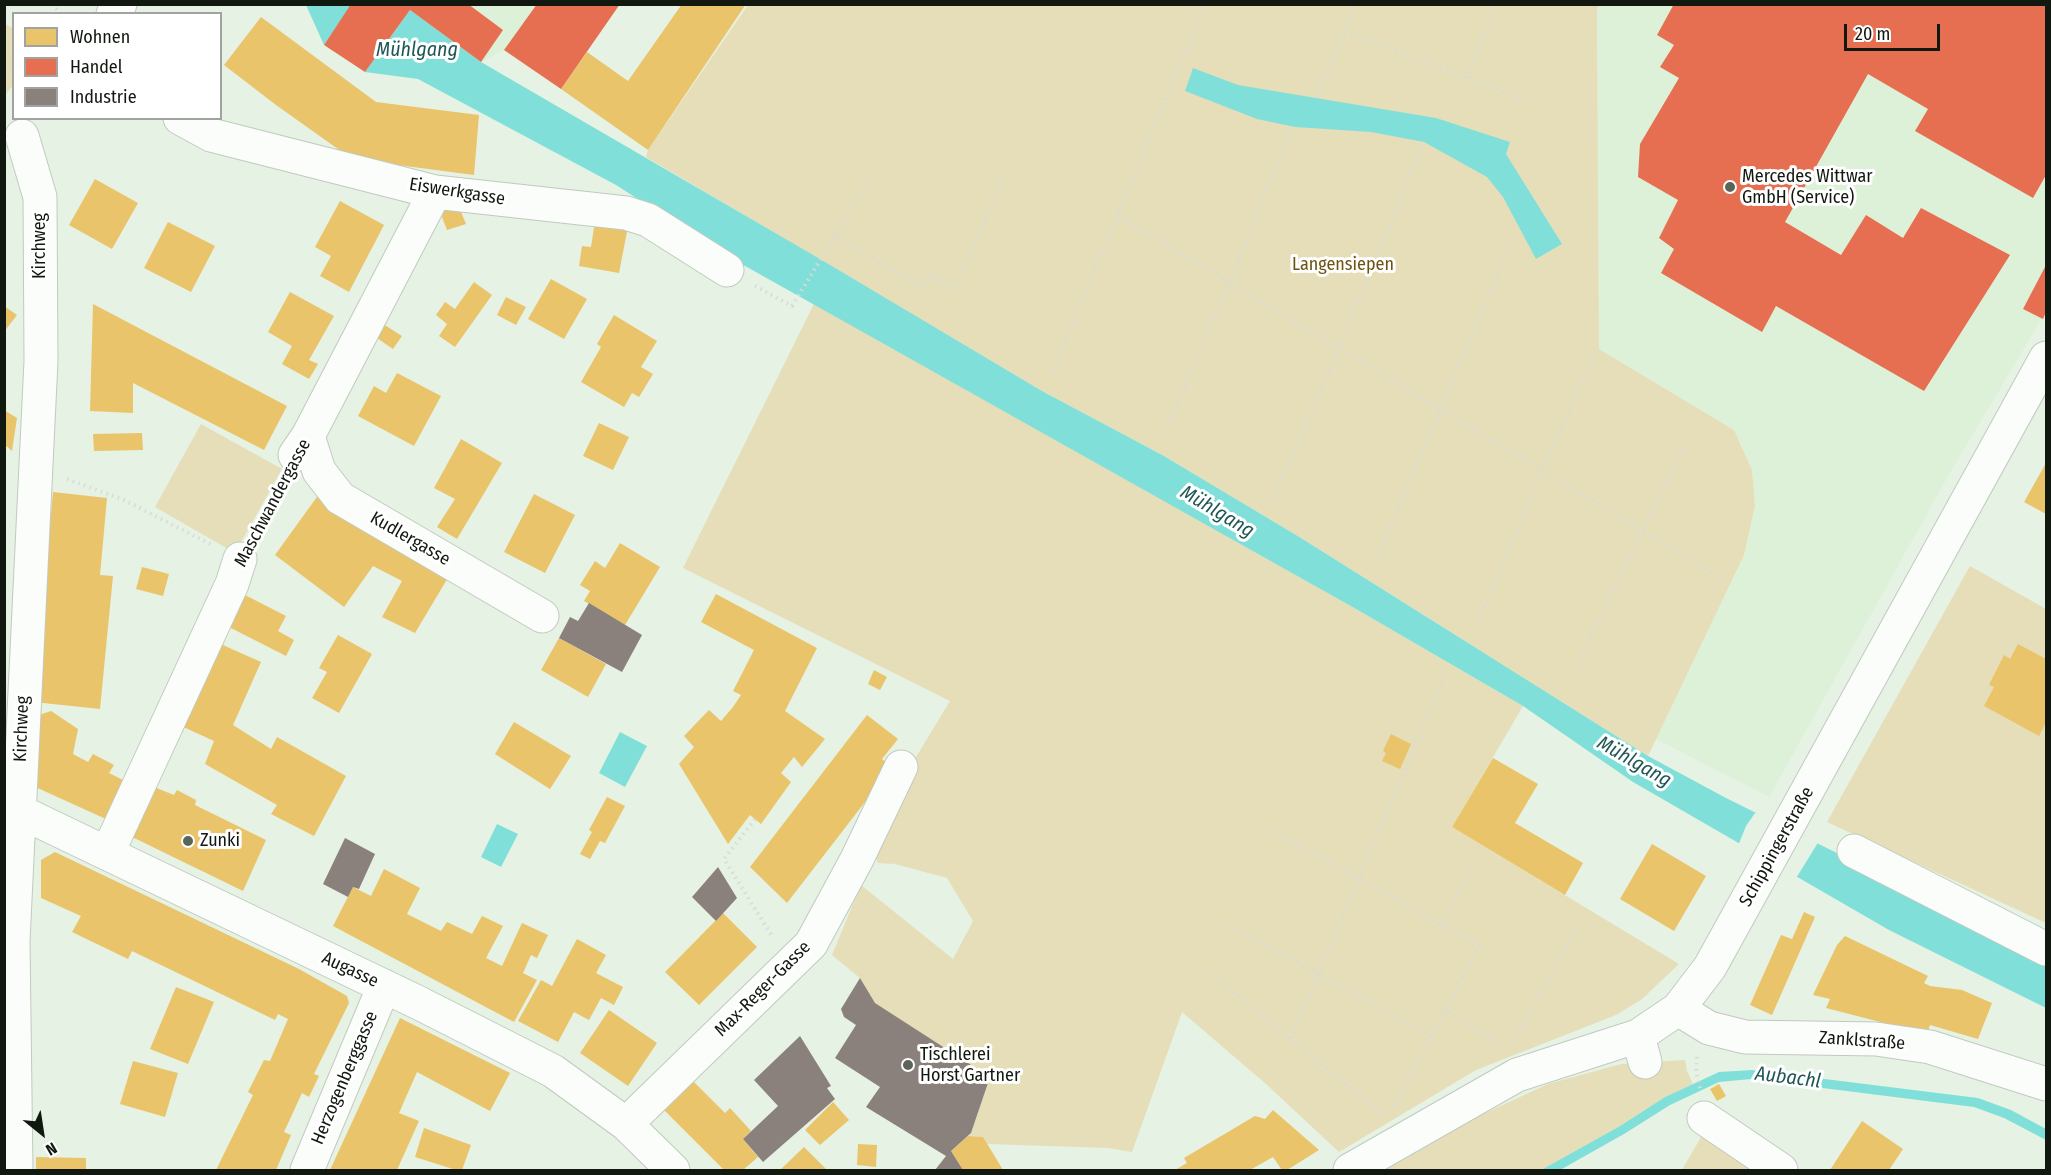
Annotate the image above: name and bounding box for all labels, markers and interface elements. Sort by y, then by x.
legend [12,12,222,120]
scale bar [1847,12,1943,50]
text: 20 m [1855,23,1890,45]
text: Wohnen [70,26,130,48]
water label: Mühlgang [376,38,458,62]
text: Handel [70,56,123,78]
text: Industrie [70,86,137,108]
place label: Mercedes Wittwar GmbH (Service) [1742,166,1873,208]
street label: Eiswerkgasse [408,174,506,210]
marker: Mercedes Wittwar GmbH (Service) [1723,180,1737,194]
street label: Kirchweg [29,213,51,279]
park label: Langensiepen [1292,254,1394,276]
street label: Maschwandergasse [230,435,316,571]
water label: Mühlgang [1176,481,1258,543]
street label: Kudlergasse [366,507,454,571]
street label: Kirchweg [10,696,34,762]
water label: Mühlgang [1593,731,1675,793]
street label: Schippingerstraße [1735,783,1819,911]
place label: Zunki [200,830,240,852]
marker: Zunki [181,834,195,848]
street label: Max-Reger-Gasse [711,937,815,1041]
street label: Augasse [318,948,382,992]
street label: Herzogenberggasse [307,1008,383,1148]
street label: Zanklstraße [1818,1027,1906,1055]
place label: Tischlerei Horst Gartner [920,1044,1020,1086]
marker: Tischlerei Horst Gartner [901,1058,915,1072]
water label: Aubachl [1754,1062,1822,1094]
north arrow [12,1103,72,1163]
text: N [42,1138,60,1160]

